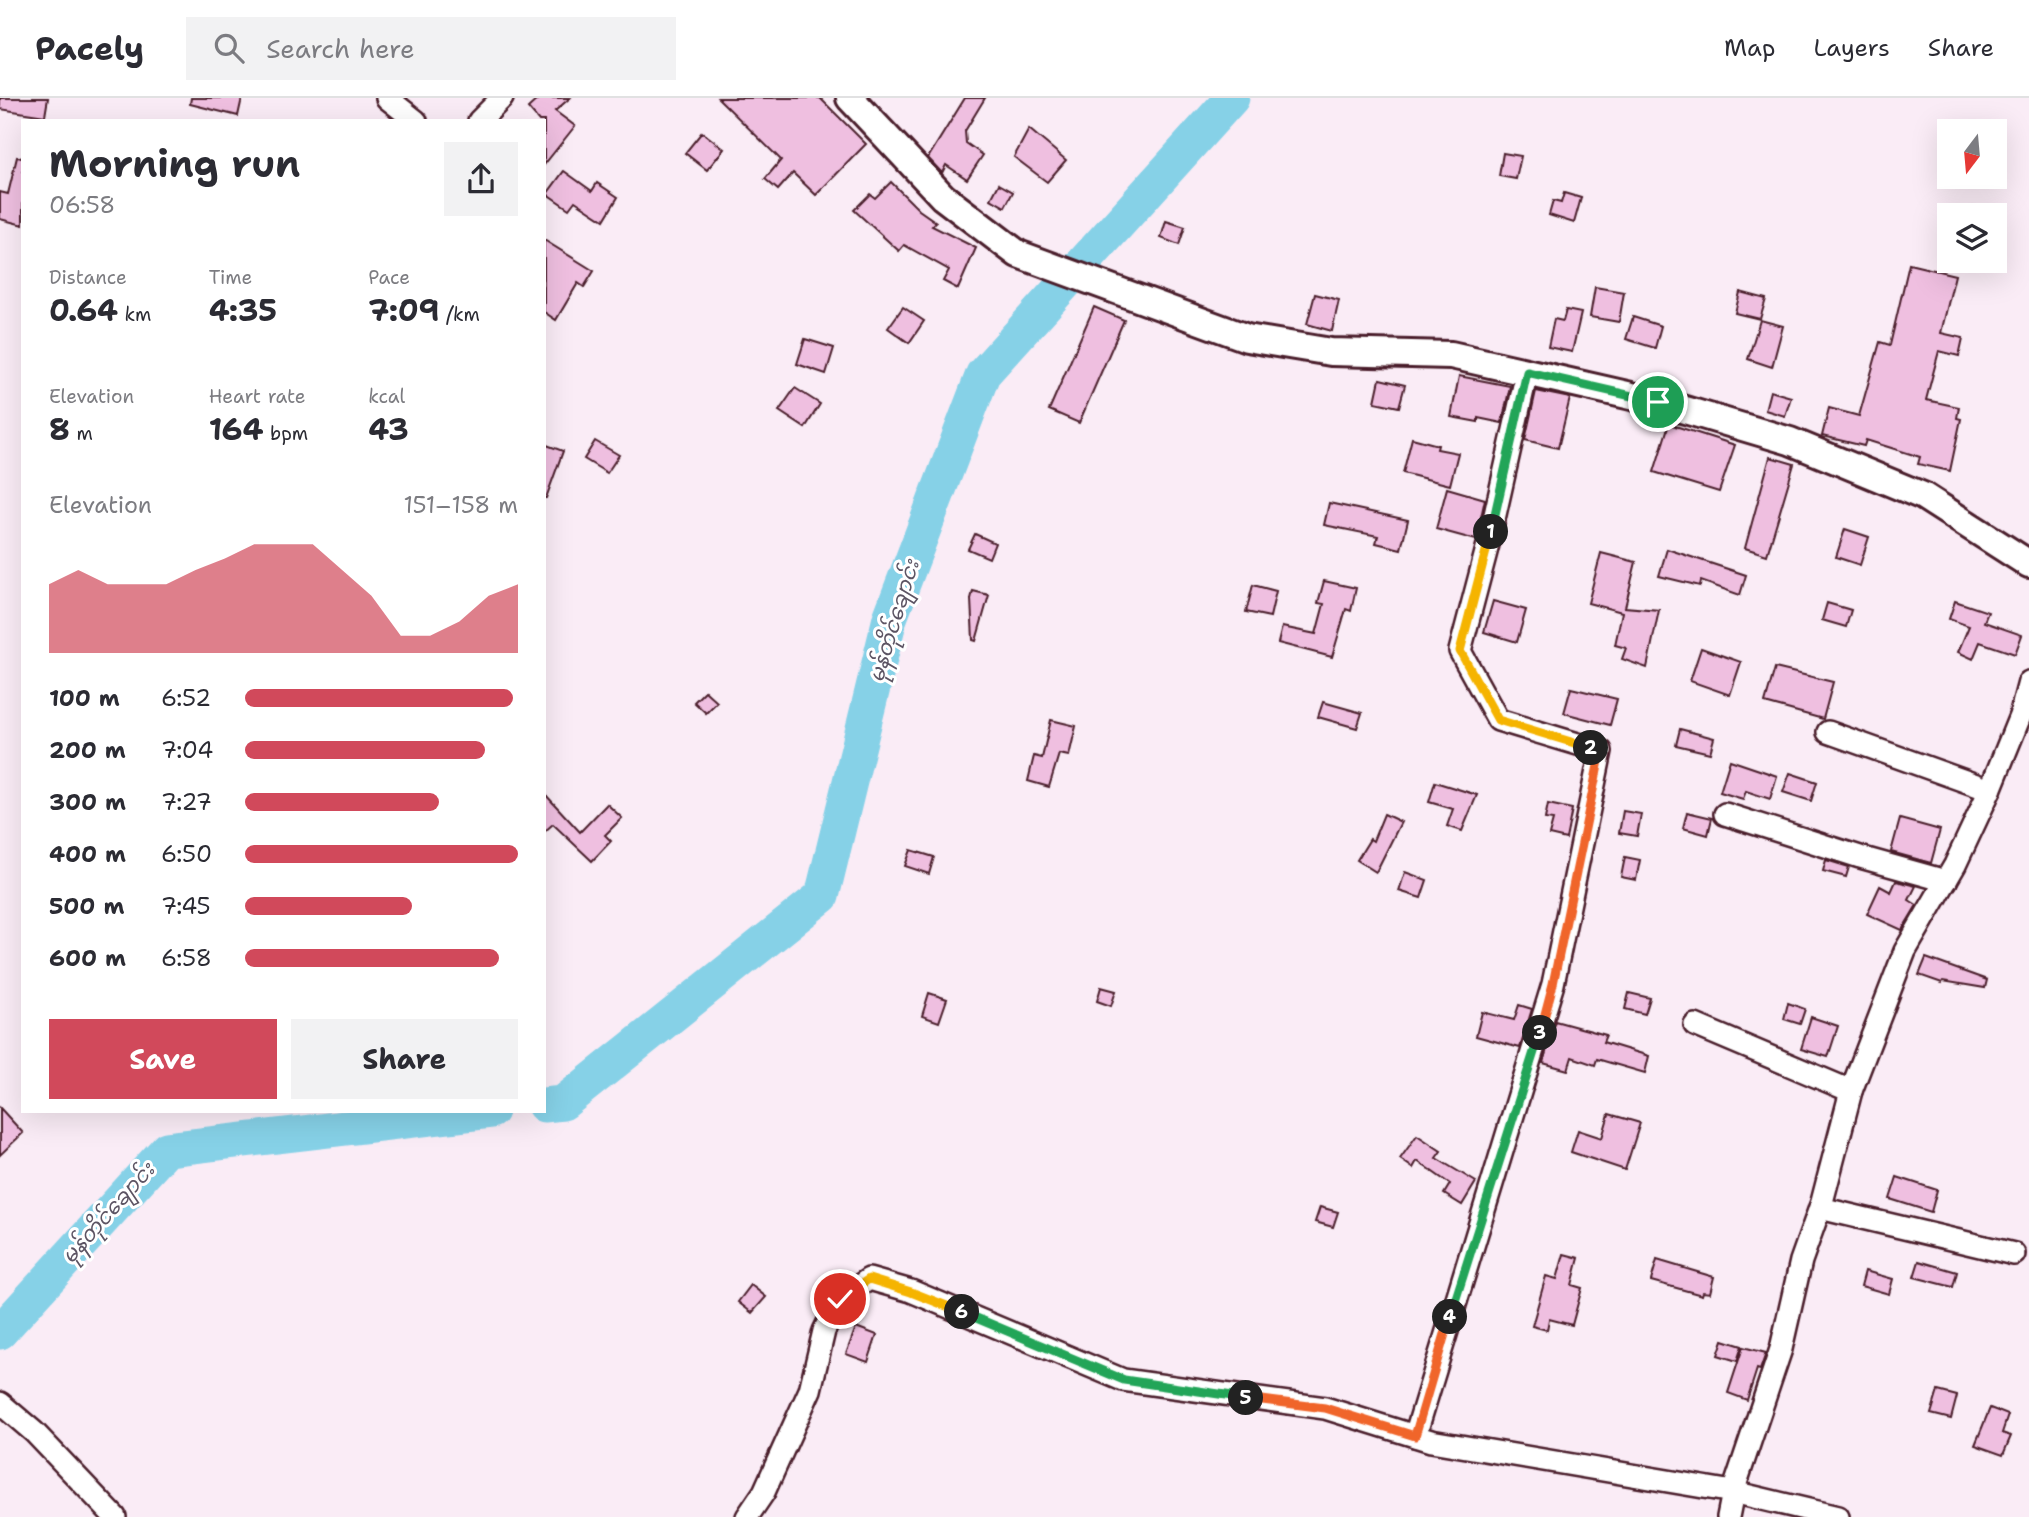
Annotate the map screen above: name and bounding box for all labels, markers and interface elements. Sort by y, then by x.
search box [186,17,676,80]
text: Pacely [35,26,144,71]
icon: search [210,29,248,67]
text: Search here [266,31,415,66]
text: Map [1724,32,1775,64]
text: Layers [1813,32,1890,64]
text: Share [1928,32,1994,64]
north arrow [1937,119,2007,189]
map controls [1937,119,2007,273]
text: Morning run [49,138,300,189]
button: share [444,142,518,216]
text: 06:58 [49,190,115,220]
button: layers [1937,203,2007,273]
text: Distance [49,265,127,290]
text: Time [209,265,252,290]
text: Pace [368,265,410,290]
text: 0.64 [49,290,118,331]
text: 4:35 [209,290,277,331]
text: 7:09 [368,290,439,331]
text: km [118,302,151,327]
text: /km [439,302,480,327]
pin [1628,372,1688,432]
icon: arrive [1639,383,1677,421]
text: Elevation [49,384,134,409]
text: Heart rate [209,384,305,409]
text: kcal [368,384,405,409]
text: 8 [49,409,70,450]
text: 164 [209,409,263,450]
text: 43 [368,409,409,450]
text: m [70,421,93,446]
text: bpm [263,421,308,446]
text: Elevation [49,490,152,520]
text: 151–158 m [403,490,518,520]
pin: 1 [1474,514,1508,550]
text: 1 [1486,519,1495,544]
water label: မုန်တိုင်ချောင်း [861,554,929,686]
text: 100 m [49,683,120,713]
text: 6:52 [161,683,211,713]
pin: 2 [1574,730,1608,766]
text: 200 m [49,735,126,765]
text: 7:04 [161,735,213,765]
text: 2 [1584,735,1597,760]
text: 300 m [49,787,126,817]
text: 7:27 [161,787,212,817]
text: 400 m [49,839,126,869]
text: 6:50 [161,839,212,869]
text: 500 m [49,891,124,921]
text: 7:45 [161,891,211,921]
text: 600 m [49,943,126,973]
text: 6:58 [161,943,212,973]
pin: 3 [1522,1016,1558,1051]
button: Save [49,1019,277,1099]
button: Share [291,1019,518,1099]
text: 3 [1533,1020,1546,1045]
water label: မုန်တိုင်ချောင်း [55,1155,164,1271]
pin [810,1269,870,1329]
icon: check [821,1280,859,1318]
pin: 6 [944,1294,979,1330]
text: 6 [955,1299,968,1324]
pin: 4 [1432,1300,1468,1334]
text: 4 [1443,1304,1456,1329]
pin: 5 [1228,1380,1264,1416]
text: 5 [1240,1385,1251,1410]

